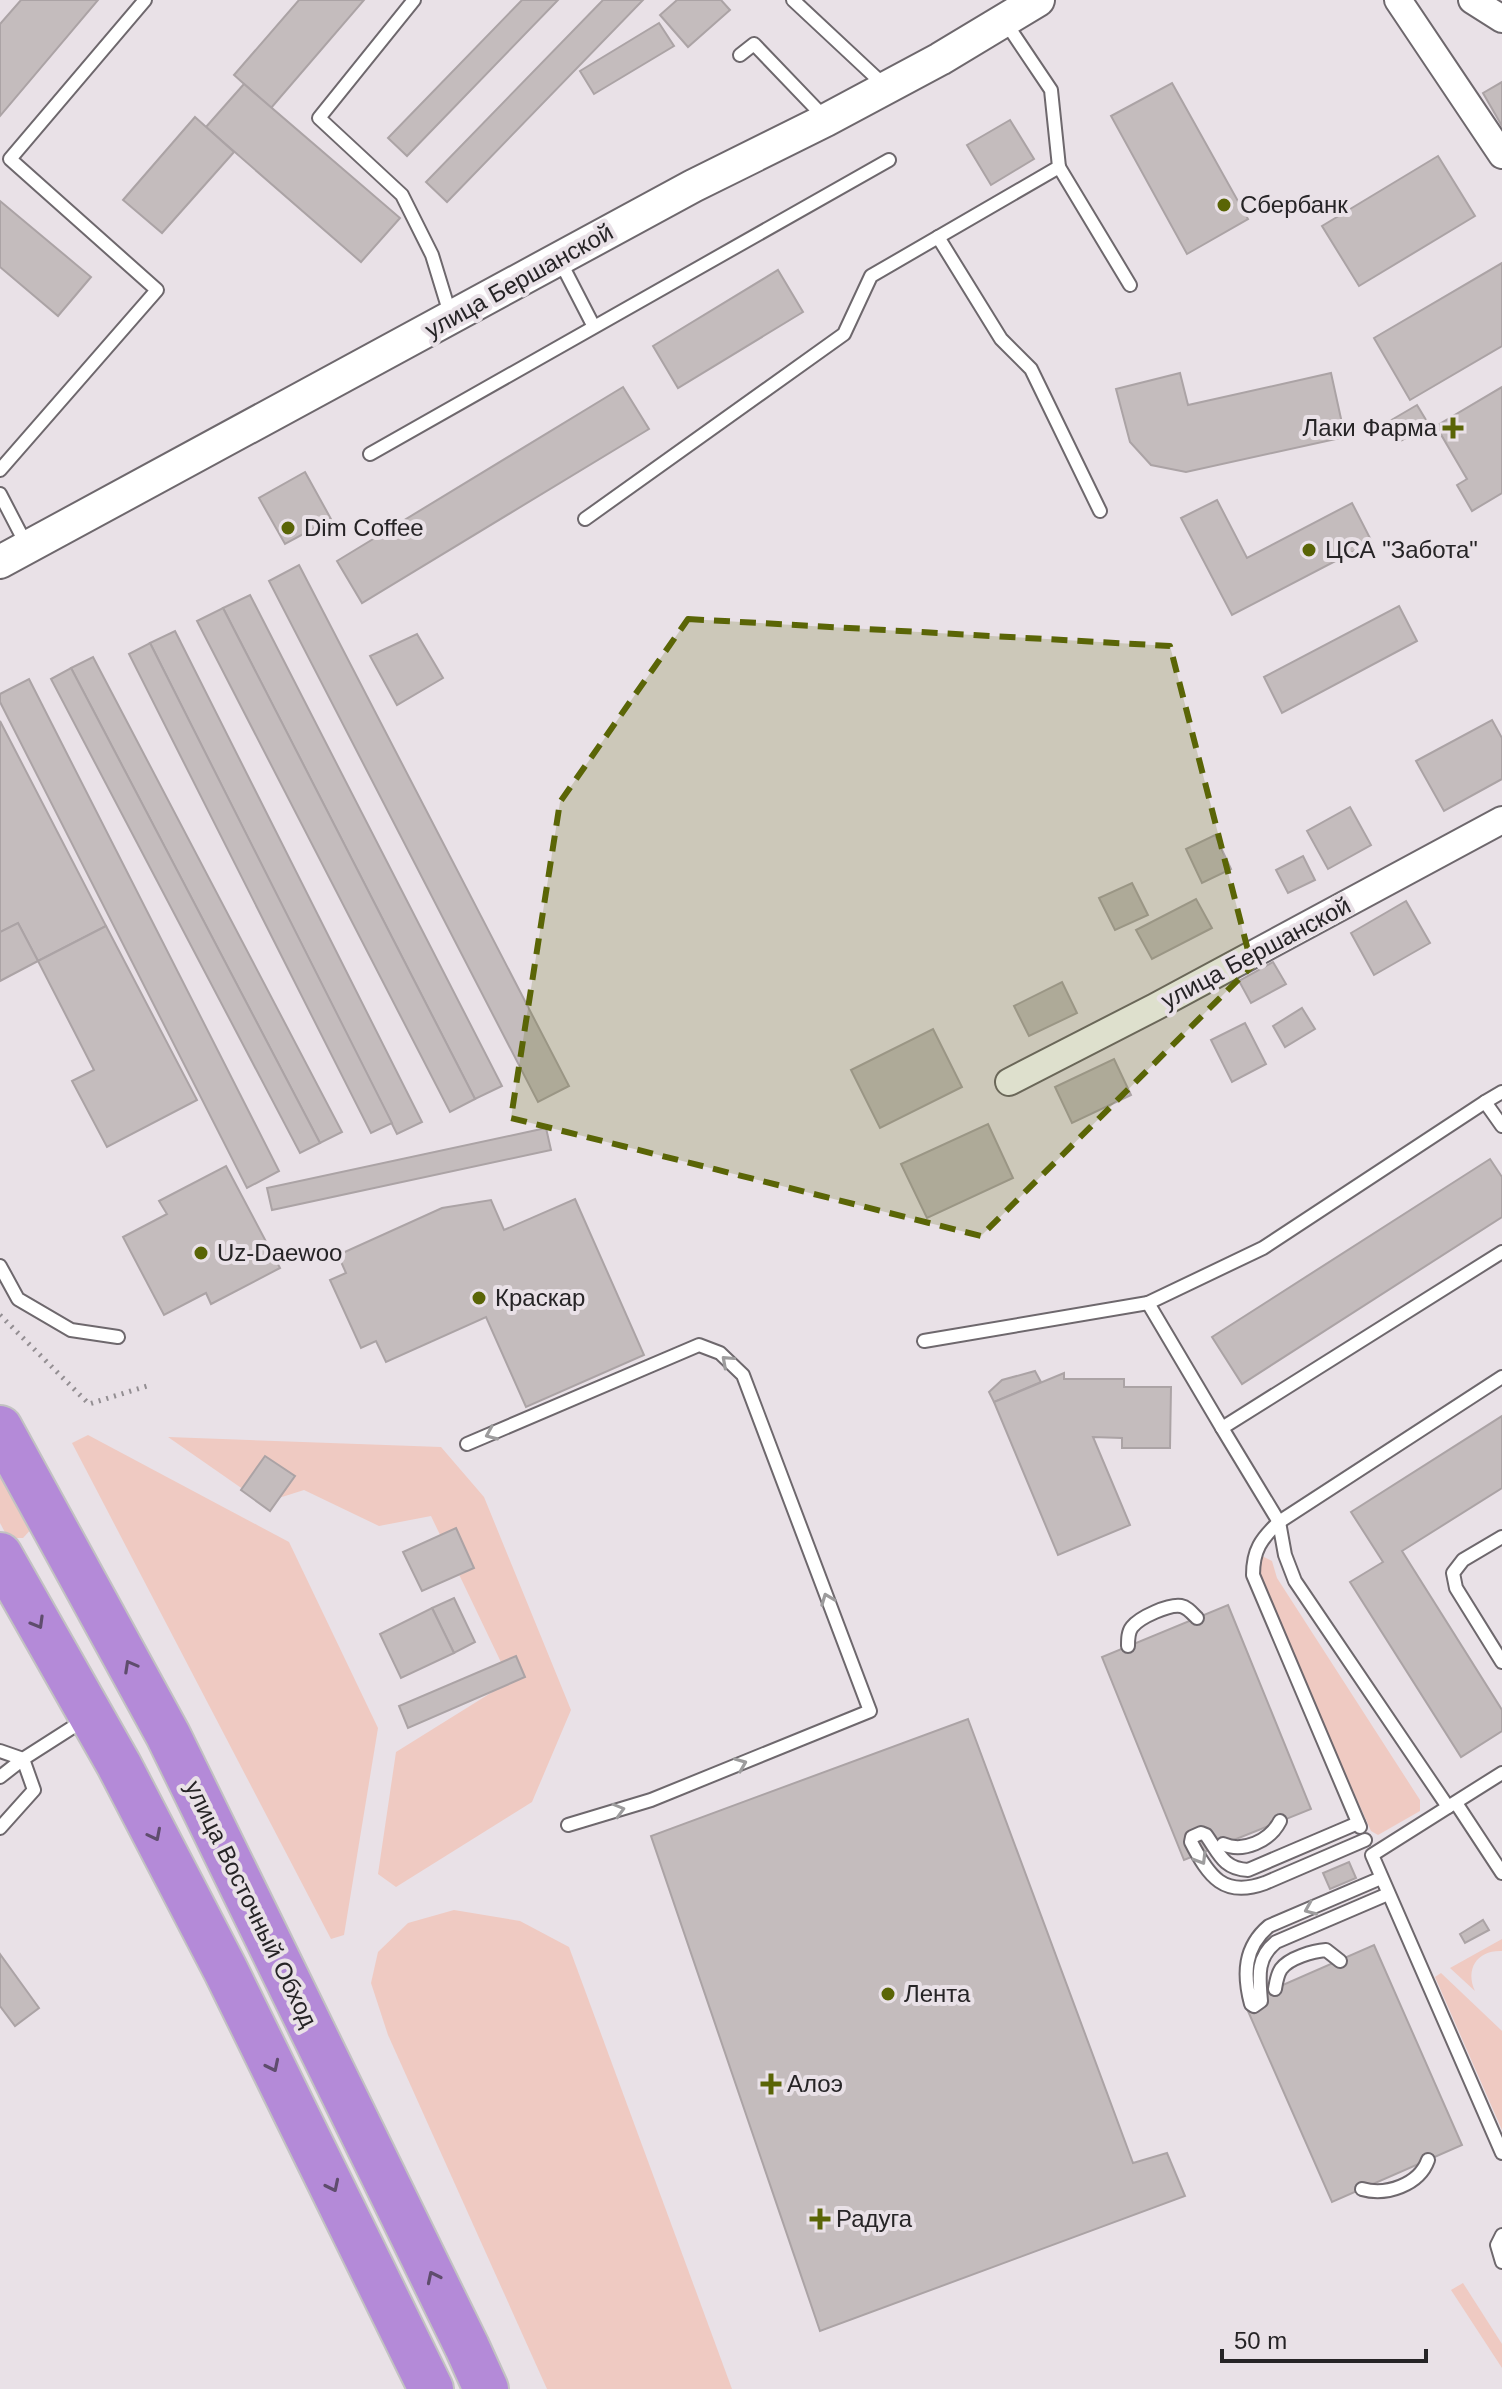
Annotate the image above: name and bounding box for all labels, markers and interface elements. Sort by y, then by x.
place label: Сбербанк [1240,191,1348,218]
marker: Сбербанк [1215,196,1233,214]
street label: улица Бершанской [420,218,617,343]
place label: Лаки Фарма [1303,414,1438,441]
marker: Лаки Фарма [1444,419,1462,437]
place label: Dim Coffee [304,514,424,541]
marker: Dim Coffee [279,519,297,537]
place label: ЦСА "Забота" [1325,536,1478,563]
marker: ЦСА "Забота" [1300,541,1318,559]
street label: улица Бершанской [1157,891,1355,1014]
place label: Uz-Daewoo [217,1239,342,1266]
marker: Uz-Daewoo [192,1244,210,1262]
place label: Краскар [495,1284,585,1311]
marker: Краскар [470,1289,488,1307]
one-way arrow [722,1356,737,1371]
one-way arrow [484,1424,499,1440]
one-way arrow [820,1592,837,1606]
one-way arrow [29,1615,44,1629]
one-way arrow [125,1660,140,1675]
one-way arrow [733,1757,747,1774]
street label: улица Восточный Обход [180,1776,323,2031]
one-way arrow [611,1803,625,1819]
one-way arrow [146,1826,161,1841]
one-way arrow [1191,1850,1207,1865]
one-way arrow [1304,1899,1318,1915]
place label: Лента [904,1980,971,2007]
marker: Лента [879,1985,897,2003]
one-way arrow [263,2058,279,2073]
place label: Алоэ [787,2070,843,2097]
marker: Алоэ [762,2075,780,2093]
one-way arrow [323,2177,338,2192]
place label: Радуга [836,2205,913,2232]
marker: Радуга [811,2210,829,2228]
one-way arrow [427,2270,443,2285]
scale bar [1222,2313,1426,2363]
text: 50 m [1234,2327,1287,2354]

